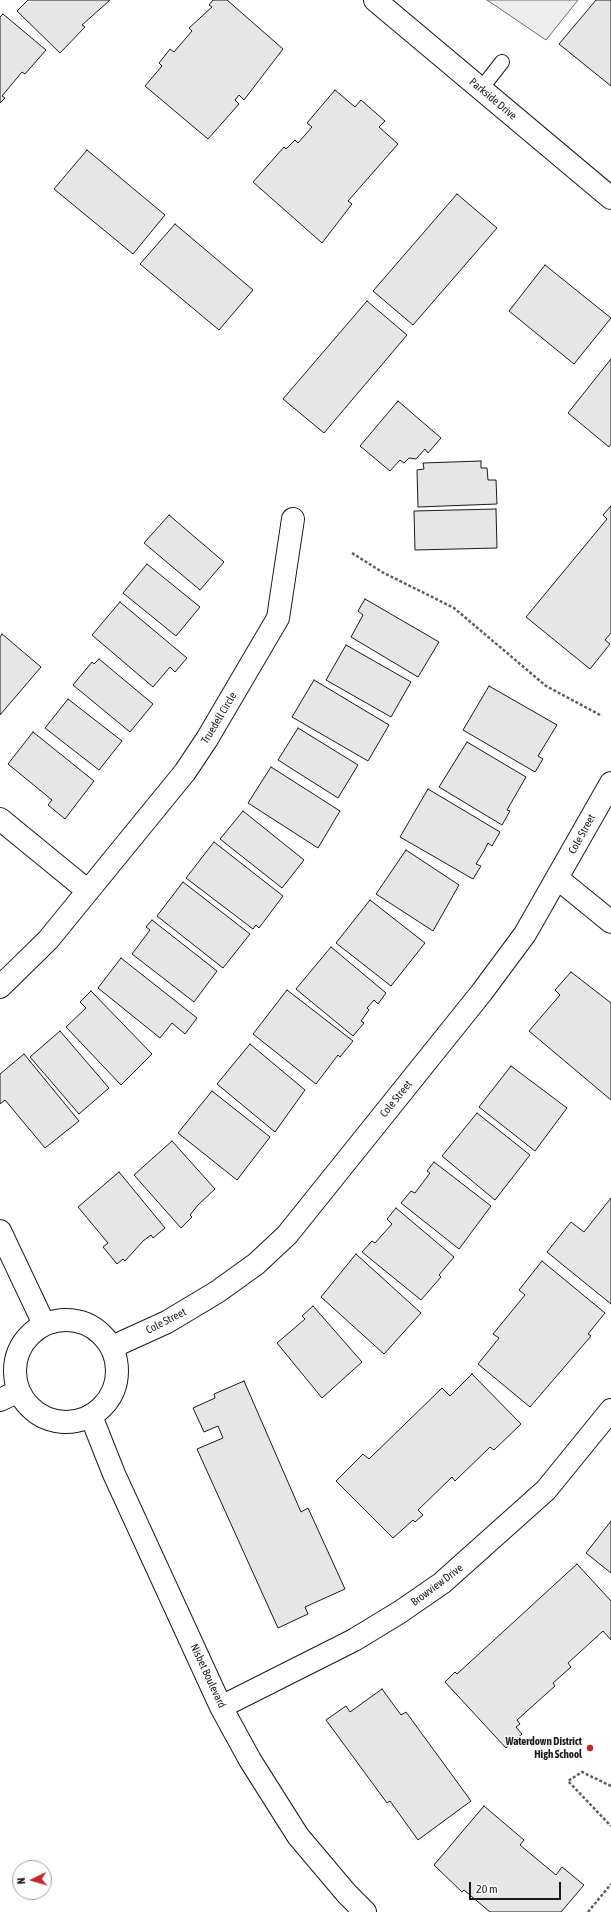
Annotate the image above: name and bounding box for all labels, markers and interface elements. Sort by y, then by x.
street label: Parkside Drive [467,75,519,123]
street label: Truedell Circle [198,690,240,746]
street label: Cole Street [566,812,598,856]
street label: Cole Street [377,1078,415,1120]
street label: Cole Street [144,1305,188,1337]
street label: Browview Drive [408,1561,466,1609]
street label: Nisbet Boulevard [187,1642,229,1710]
place label: Waterdown District High School [506,1735,582,1761]
marker: Waterdown District High School [585,1743,595,1753]
north arrow [12,1860,52,1900]
scale bar [471,1874,563,1900]
text: N [15,1877,27,1885]
text: 20 m [476,1882,498,1896]

